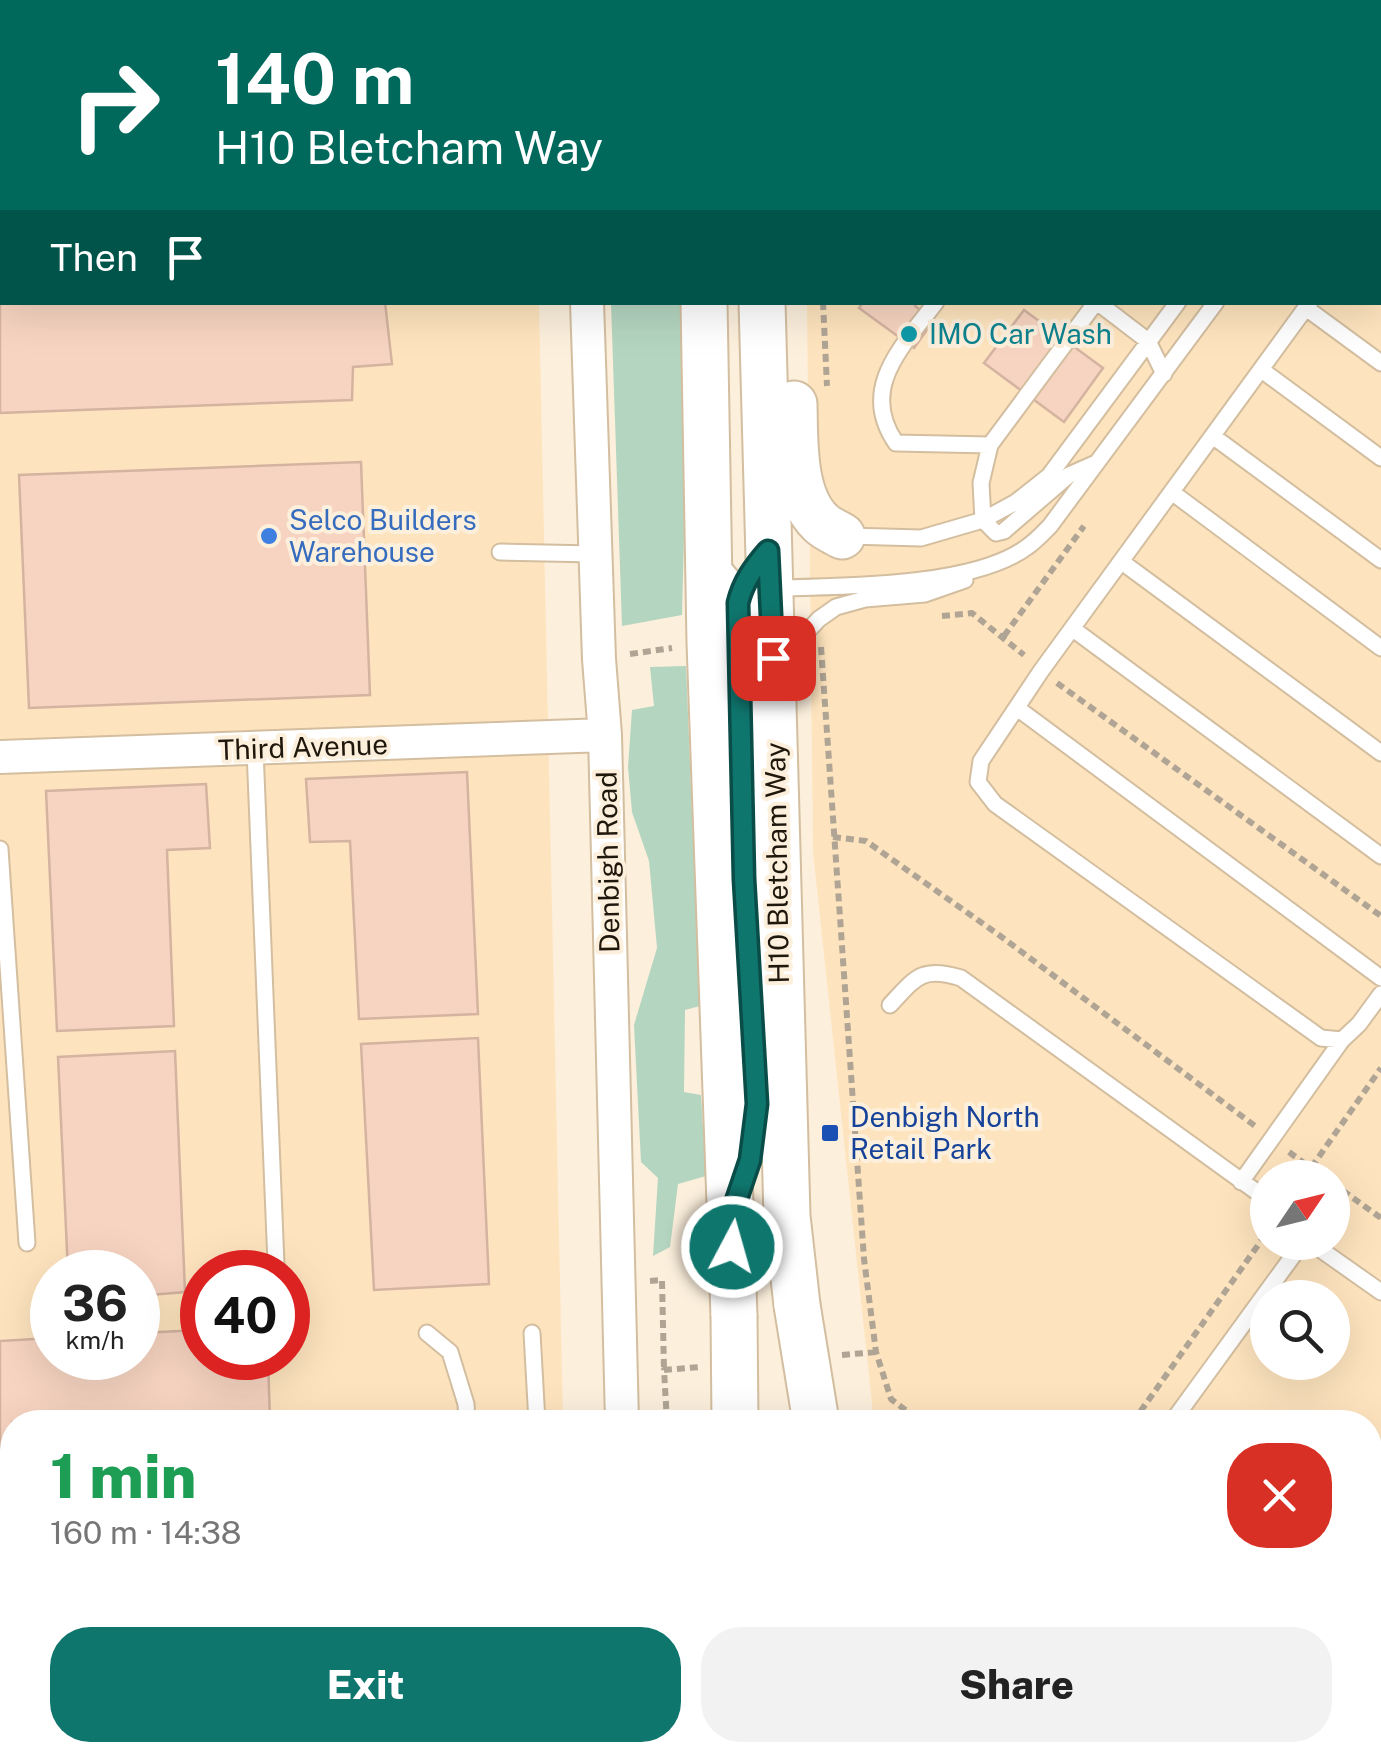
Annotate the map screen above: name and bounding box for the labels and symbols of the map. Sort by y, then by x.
place label: IMO Car Wash [929,317,1112,350]
marker: IMO Car Wash [898,323,920,345]
place label: Selco Builders Warehouse [289,503,477,568]
marker: Selco Builders Warehouse [258,525,280,547]
pin [731,616,816,701]
street label: Third Avenue [217,727,389,766]
street label: H10 Bletcham Way [758,742,795,984]
street label: Denbigh Road [589,771,626,953]
place label: Denbigh North Retail Park [850,1100,1040,1165]
marker: Denbigh North Retail Park [819,1122,841,1144]
north arrow [1250,1160,1350,1260]
position arrow [680,1195,784,1299]
speed limit sign: 40 [180,1250,310,1380]

